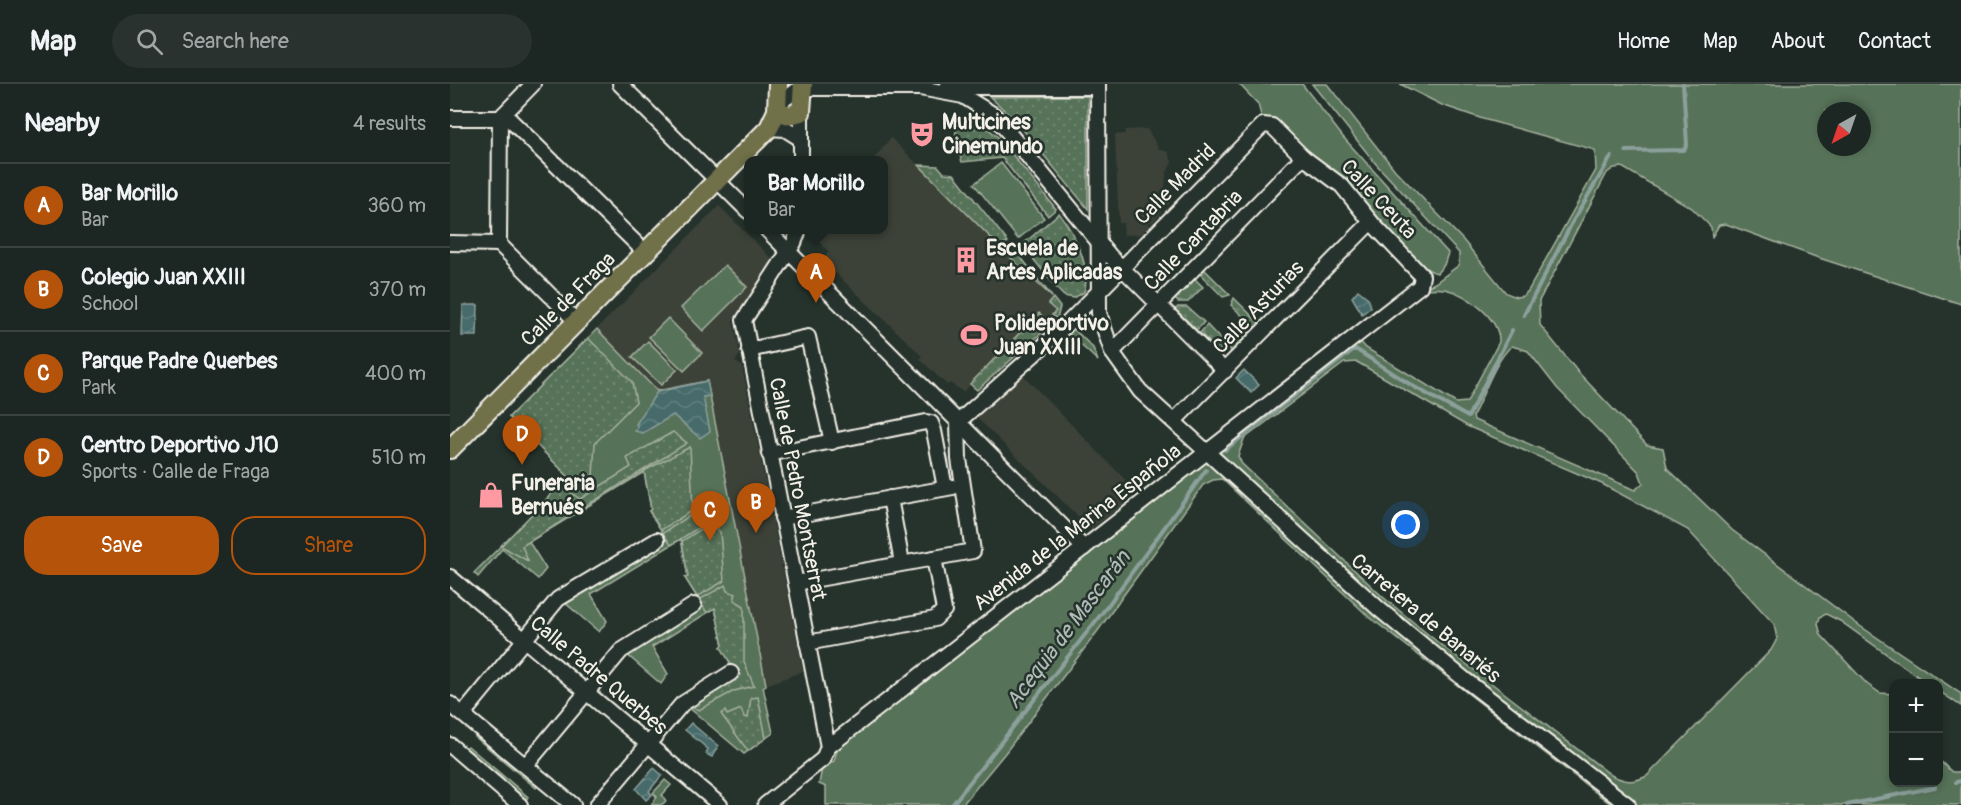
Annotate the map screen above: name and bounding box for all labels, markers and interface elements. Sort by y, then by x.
search box [112,14,532,68]
text: Map [30,24,76,59]
icon: search [133,25,166,58]
text: Search here [181,27,289,55]
text: Home [1617,28,1670,55]
text: Map [1703,28,1738,55]
text: About [1771,28,1825,55]
text: Contact [1858,28,1931,55]
north arrow [1817,102,1871,156]
text: Nearby [24,107,100,139]
place label: Multicines Cinemundo [942,109,1043,160]
text: 4 results [353,111,426,136]
theatre icon: Multicines Cinemundo [907,119,937,149]
street label: Calle Madrid [1129,138,1222,231]
street label: Calle Ceuta [1335,154,1423,245]
popup [744,156,888,234]
text: Bar Morillo [767,169,865,197]
text: Bar Morillo [81,179,178,207]
street label: Calle Cantabria [1138,184,1249,297]
text: A [37,193,50,218]
text: 360 m [367,193,426,218]
text: Bar [767,197,795,222]
text: Bar [81,207,109,232]
place label: Escuela de Artes Aplicadas [986,235,1123,286]
building icon: Escuela de Artes Aplicadas [951,245,981,275]
street label: Calle de Fraga [515,246,621,352]
pin: A [796,254,836,303]
street label: Calle Asturias [1207,254,1310,360]
text: Colegio Juan XXIII [81,263,246,291]
text: B [38,277,49,302]
text: 370 m [369,277,426,302]
text: School [81,291,138,316]
place label: Polideportivo Juan XXIII [994,310,1109,361]
sports icon: Polideportivo Juan XXIII [959,320,989,350]
text: Parque Padre Querbes [81,347,277,375]
text: C [37,361,50,386]
text: 400 m [365,361,426,386]
text: Park [81,375,116,400]
street label: Calle de Pedro Montserrat [763,375,833,604]
pin: D [502,416,542,465]
text: Centro Deportivo J10 [81,431,279,459]
street label: Avenida de la Marina Española [968,438,1187,617]
text: D [37,445,50,470]
text: 510 m [372,445,426,470]
text: Sports · Calle de Fraga [81,459,270,484]
place label: Funeraria Bernués [511,470,595,521]
shop icon: Funeraria Bernués [476,480,506,510]
pin: B [736,484,776,533]
pin: C [690,492,730,541]
your location [1391,510,1420,539]
button: Save [24,516,219,575]
button: Share [231,516,426,575]
water label: Acequia de Mascarán [999,544,1137,714]
street label: Carretera de Banariés [1345,548,1507,690]
street label: Calle Padre Querbes [524,610,674,741]
map controls [1889,679,1943,787]
button: + [1889,679,1943,733]
button: − [1889,733,1943,787]

